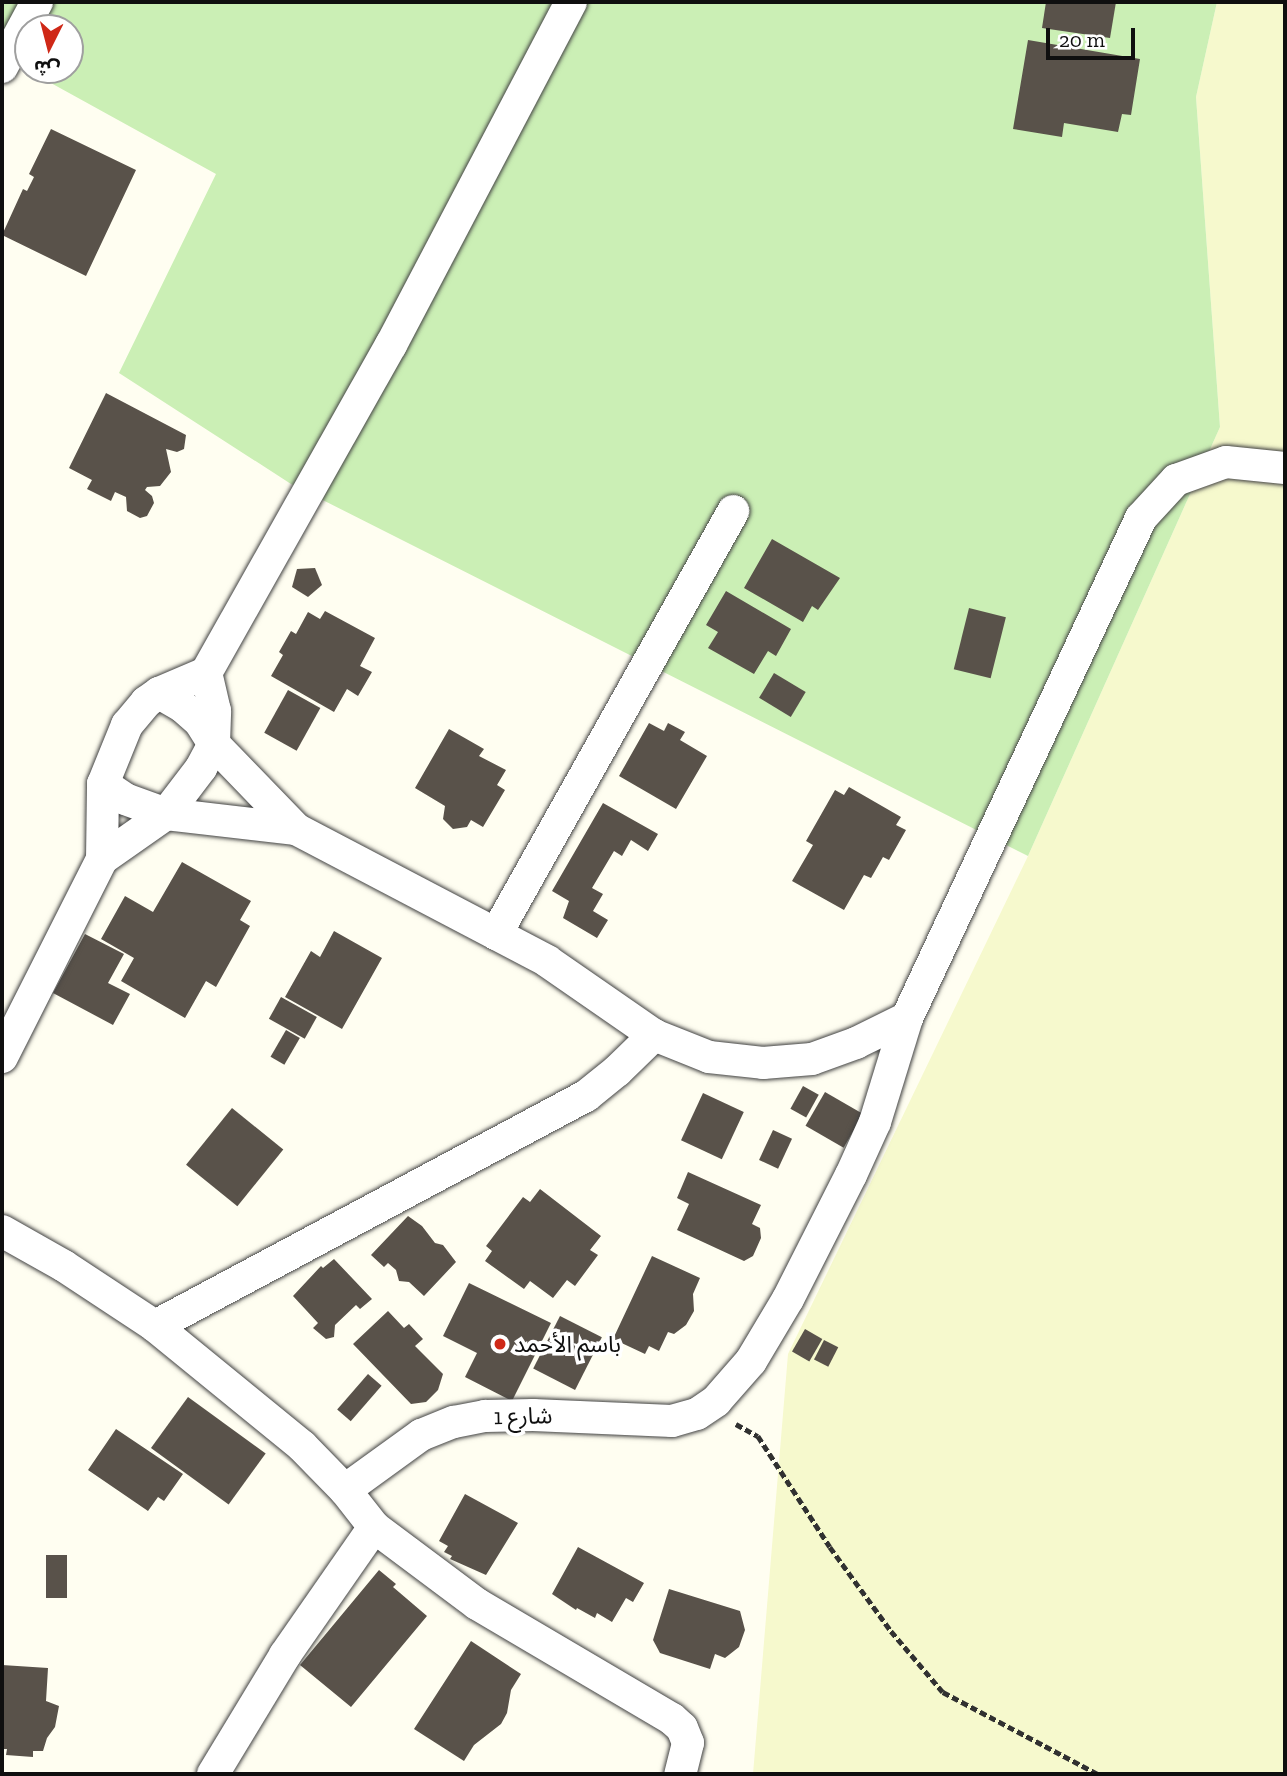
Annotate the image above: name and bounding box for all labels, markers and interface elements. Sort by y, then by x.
north arrow [14,14,84,84]
scale bar [1049,14,1138,58]
text: 20 m [1059,27,1105,52]
text: ش [33,56,61,81]
place label: باسم الأحمد [514,1330,621,1358]
marker: باسم الأحمد [492,1336,508,1352]
street label: شارع 1 [493,1402,553,1430]

